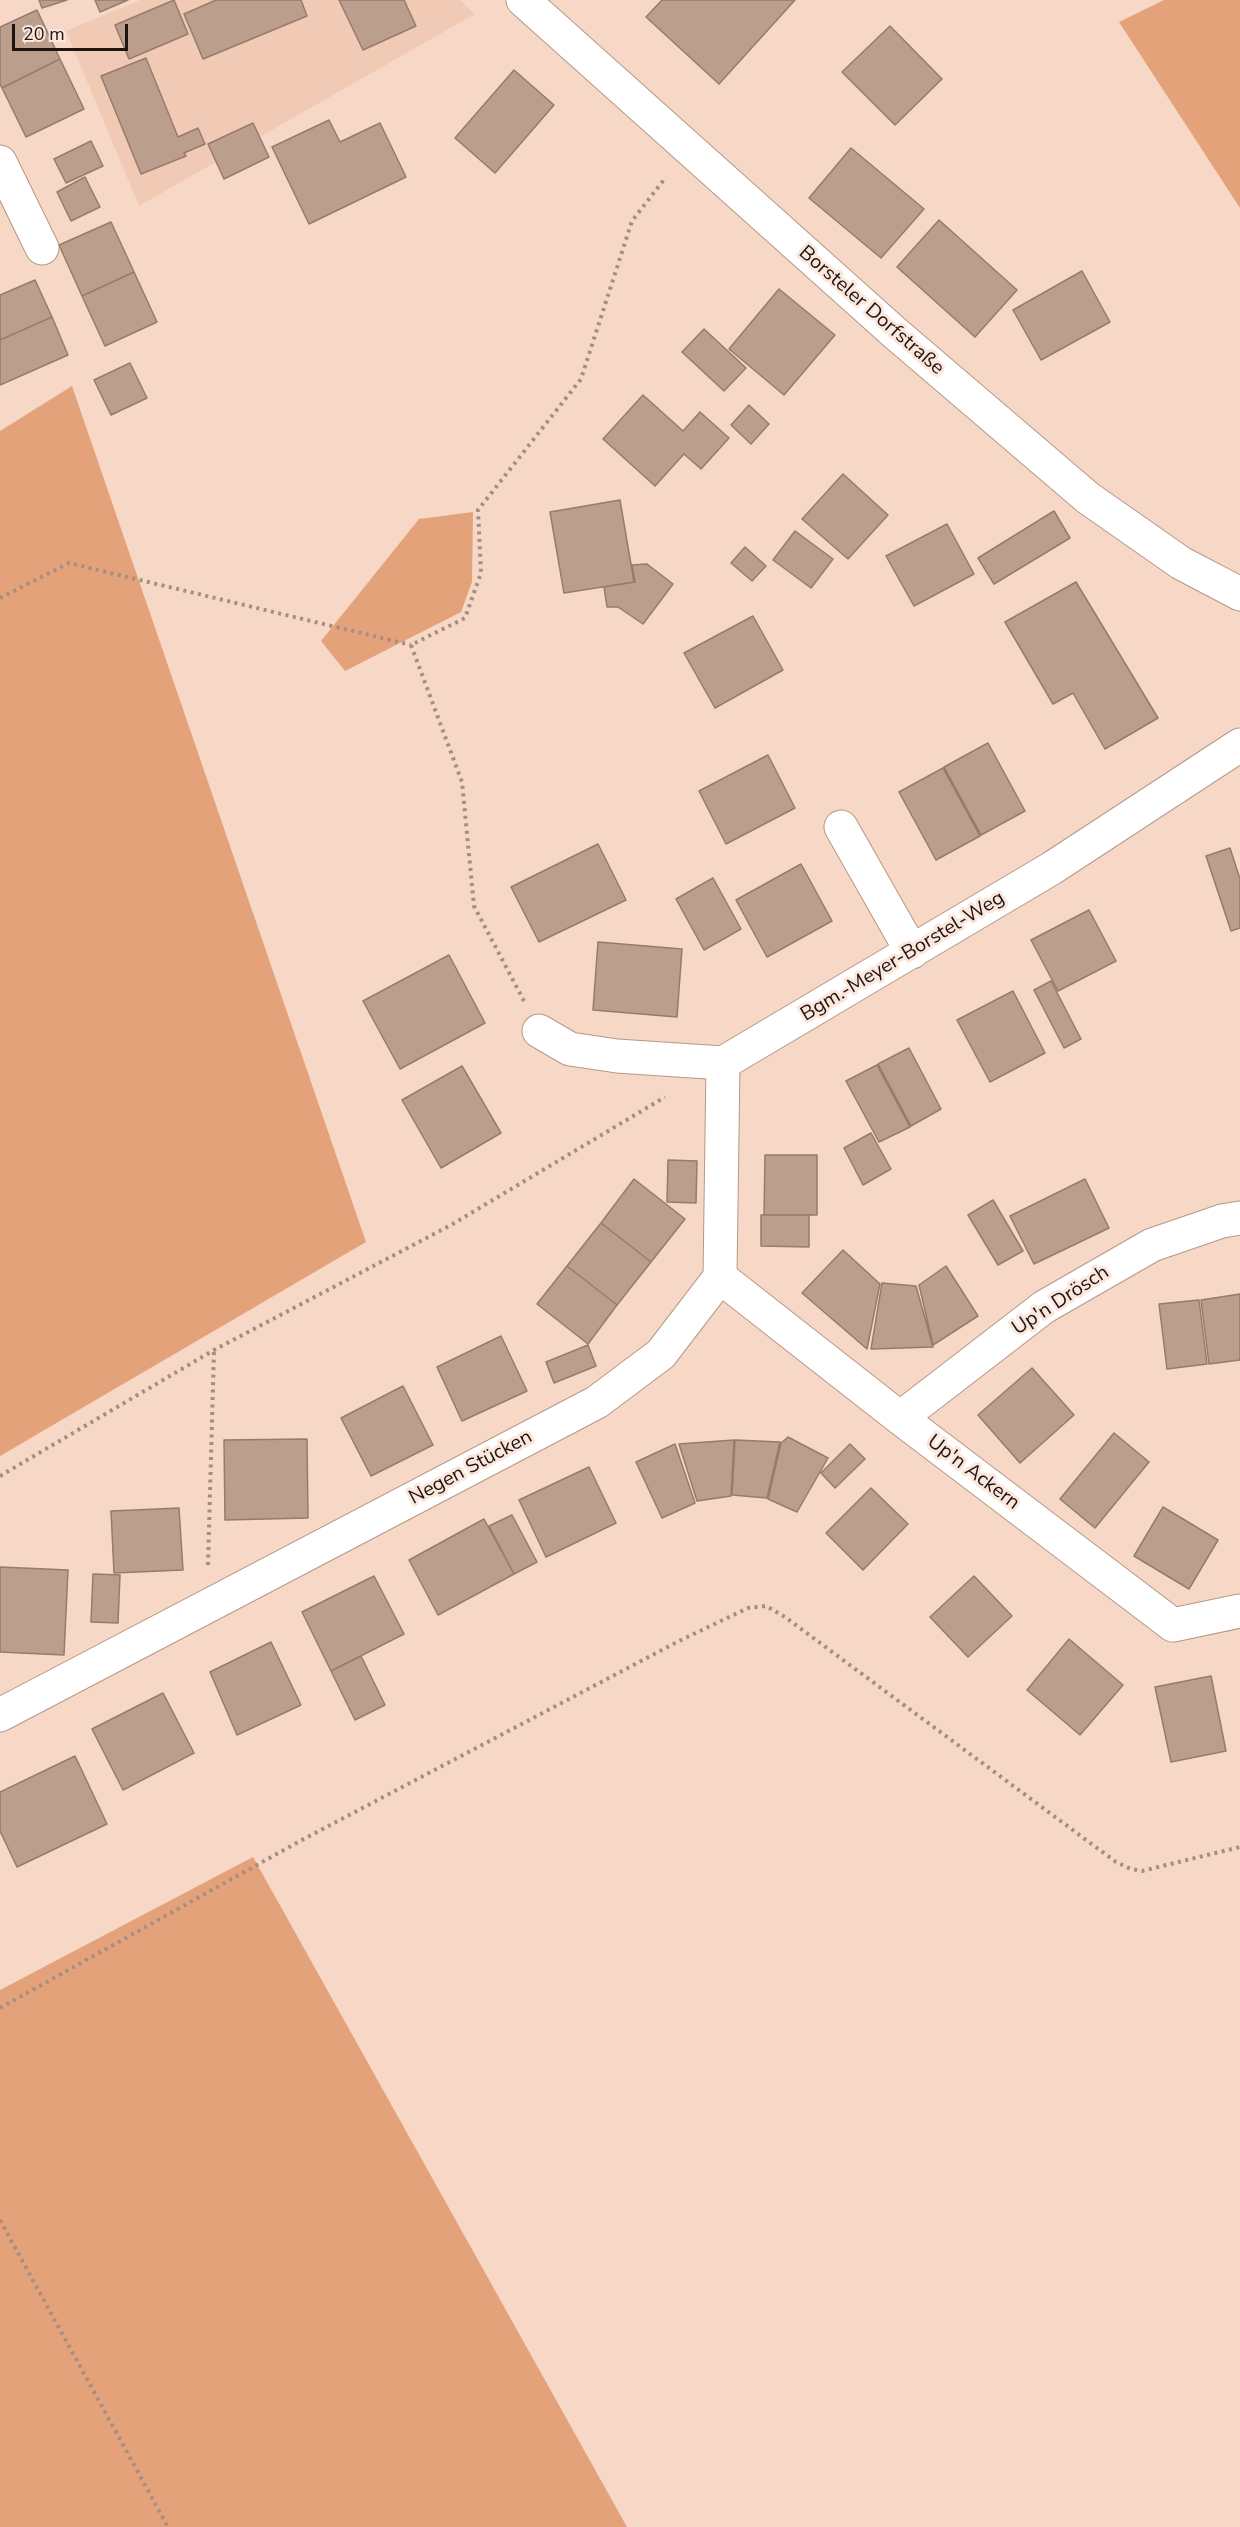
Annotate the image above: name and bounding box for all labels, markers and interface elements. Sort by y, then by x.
scale bar [15,12,130,50]
text: 20 m [23,22,65,46]
street label: Borsteler Dorfstraße [793,241,949,381]
street label: Bgm.-Meyer-Borstel-Weg [797,887,1009,1027]
street label: Up'n Drösch [1008,1261,1114,1341]
street label: Negen Stücken [405,1426,537,1510]
street label: Up'n Ackern [922,1430,1024,1516]

